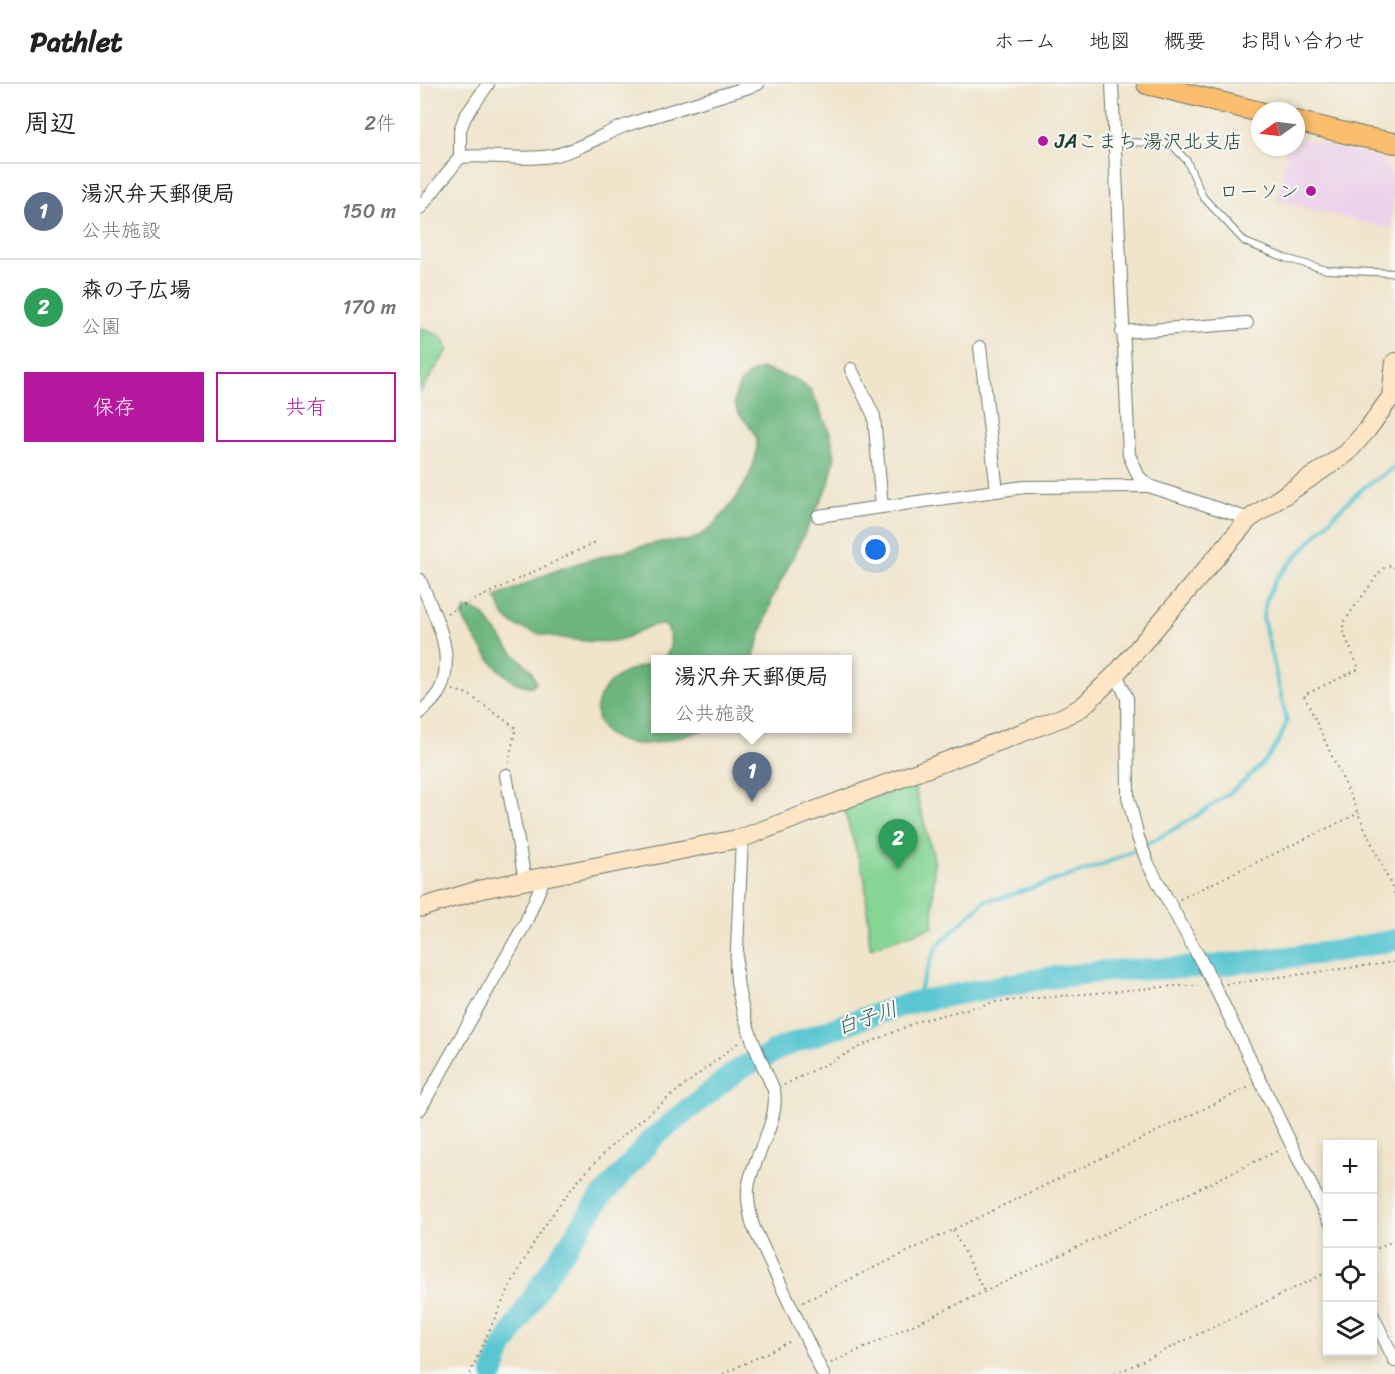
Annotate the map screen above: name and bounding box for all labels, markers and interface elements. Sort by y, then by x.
text: Pathlet [30,17,123,66]
text: ホーム [994,22,1056,60]
text: 地図 [1089,22,1131,60]
text: 概要 [1164,22,1206,60]
text: お問い合わせ [1239,22,1365,60]
text: 周辺 [24,100,76,146]
north arrow [1251,102,1305,156]
text: 2件 [364,106,396,141]
place label: JAこまち 湯沢北支店 [1054,124,1243,159]
marker: JAこまち 湯沢北支店 [1036,134,1050,148]
text: 湯沢弁天郵便局 [81,174,235,213]
place label: ローソン [1219,174,1299,209]
marker: ローソン [1304,184,1318,198]
text: 1 [39,194,48,229]
text: 150 m [342,194,396,229]
text: 公共施設 [81,213,161,248]
text: 森の子広場 [81,270,191,309]
text: 2 [38,290,49,325]
text: 170 m [343,290,396,325]
text: 公園 [81,309,121,344]
button: 保存 [24,372,204,442]
button: 共有 [216,372,396,442]
your location [861,535,890,564]
popup [651,655,852,733]
text: 湯沢弁天郵便局 [674,657,829,696]
text: 公共施設 [674,696,754,731]
pin: 1 [732,752,772,802]
pin: 2 [878,820,918,869]
water label: 白子川 [831,990,903,1046]
map controls [1323,1140,1377,1356]
button: + [1323,1140,1377,1194]
button: − [1323,1194,1377,1248]
button: locate [1323,1248,1377,1302]
button: layers [1323,1302,1377,1356]

